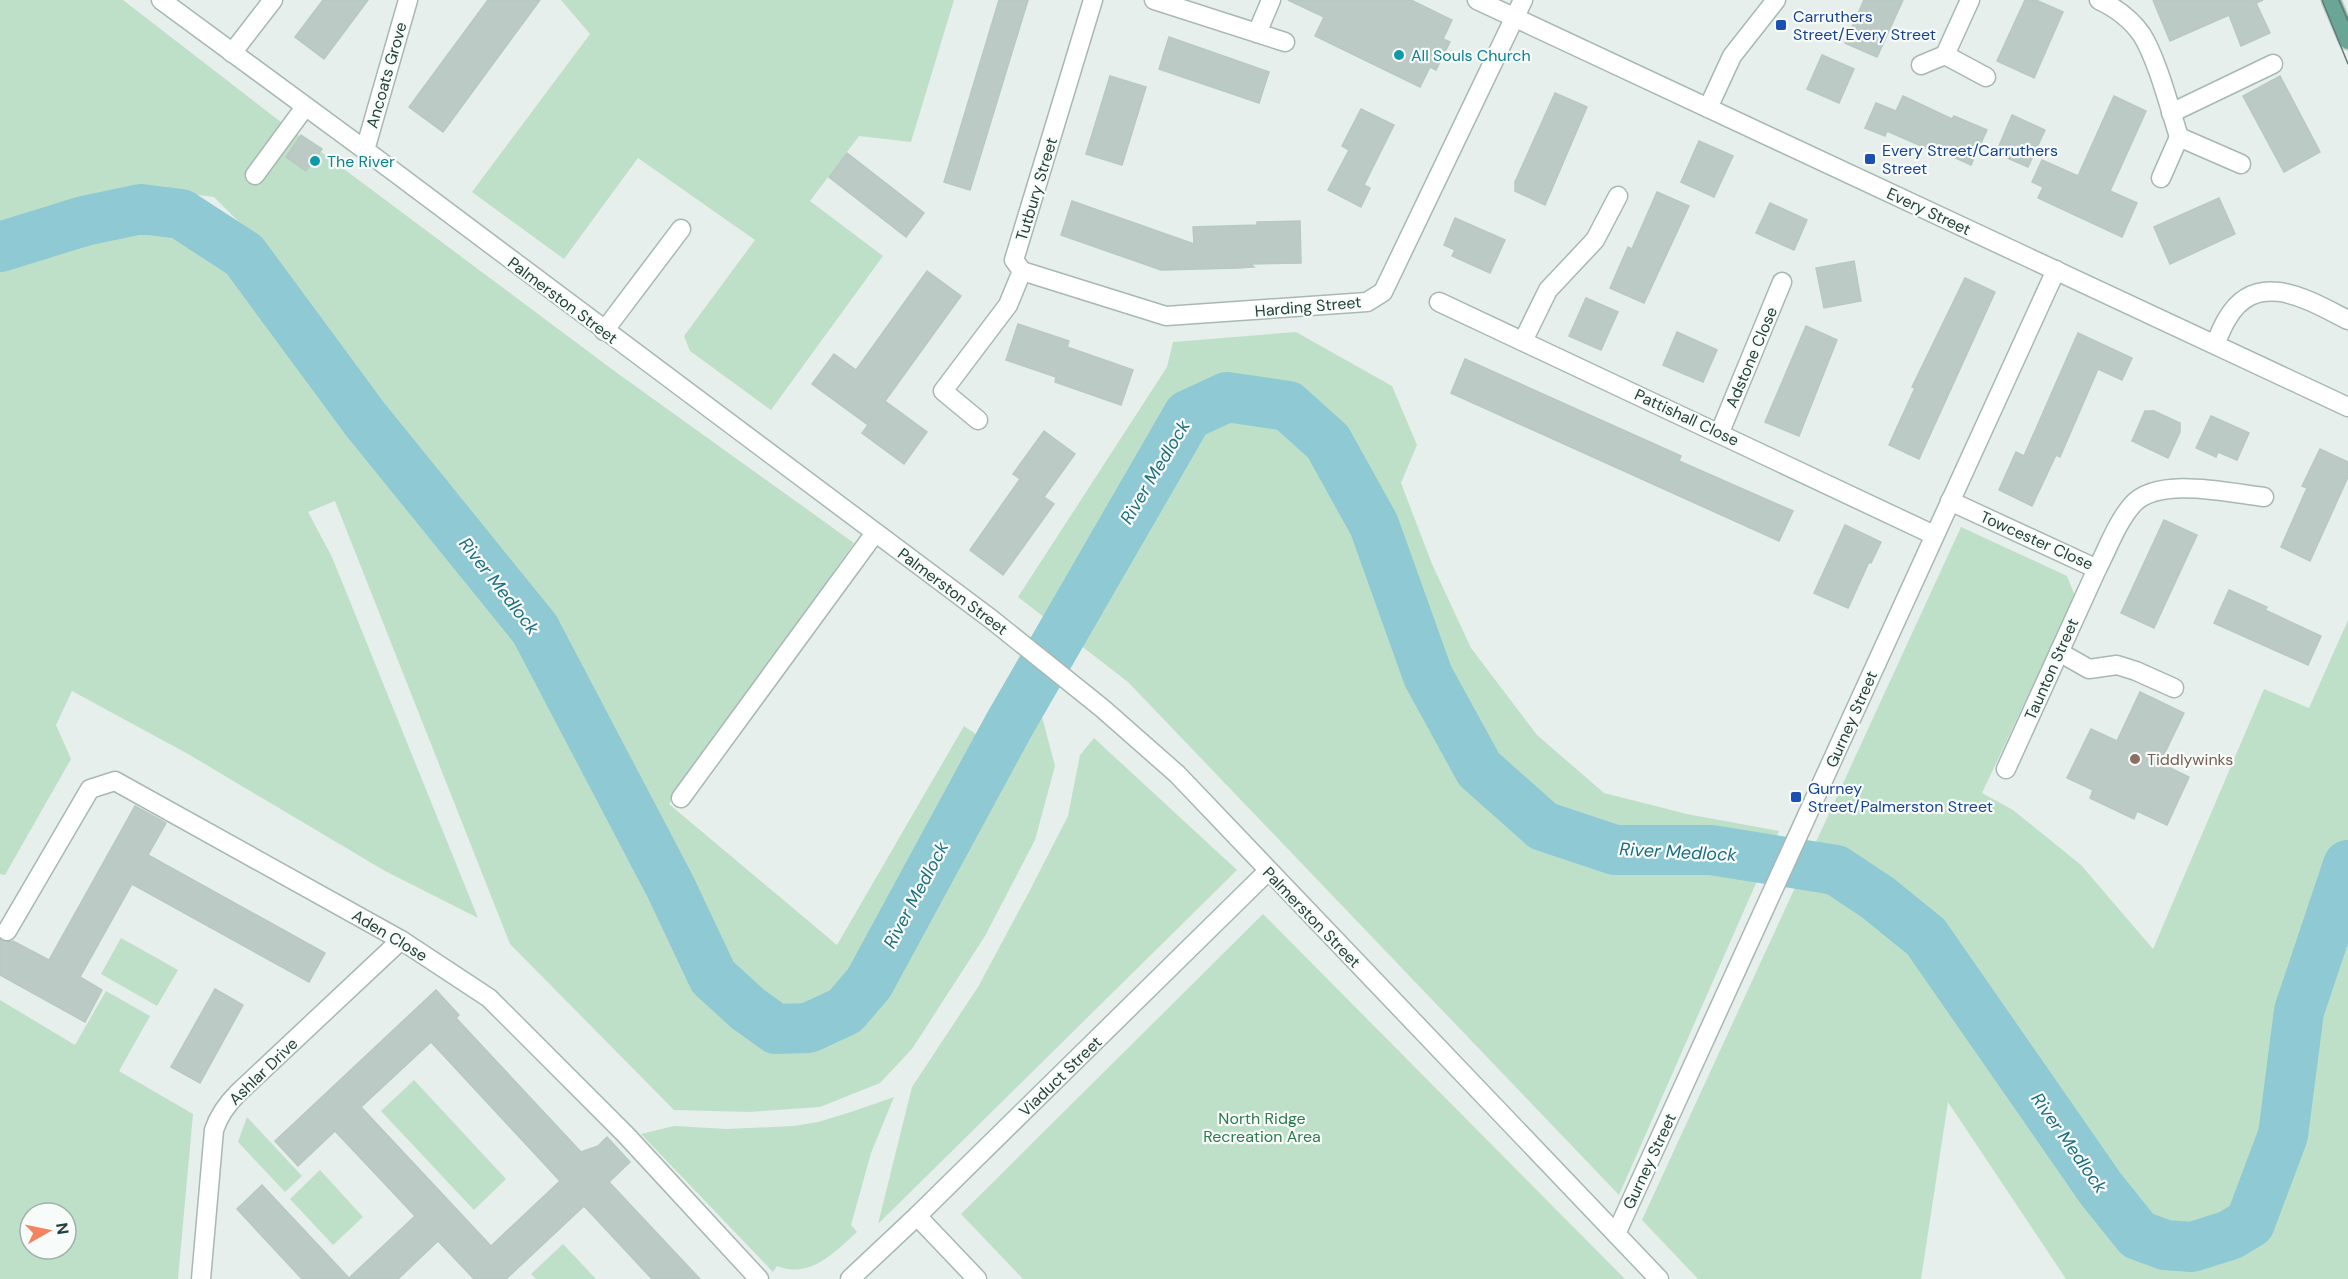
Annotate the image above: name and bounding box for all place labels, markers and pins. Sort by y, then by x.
place label: Carruthers Street/Every Street [1793,6,1936,45]
marker: Carruthers Street/Every Street [1774,18,1788,32]
place label: All Souls Church [1411,45,1531,66]
marker: All Souls Church [1392,48,1406,62]
place label: Every Street/Carruthers Street [1882,140,2058,179]
place label: The River [327,151,395,172]
marker: Every Street/Carruthers Street [1863,152,1877,166]
marker: The River [308,154,322,168]
place label: Tiddlywinks [2147,749,2233,770]
marker: Tiddlywinks [2128,752,2142,766]
place label: Gurney Street/Palmerston Street [1808,778,1993,817]
marker: Gurney Street/Palmerston Street [1789,790,1803,804]

